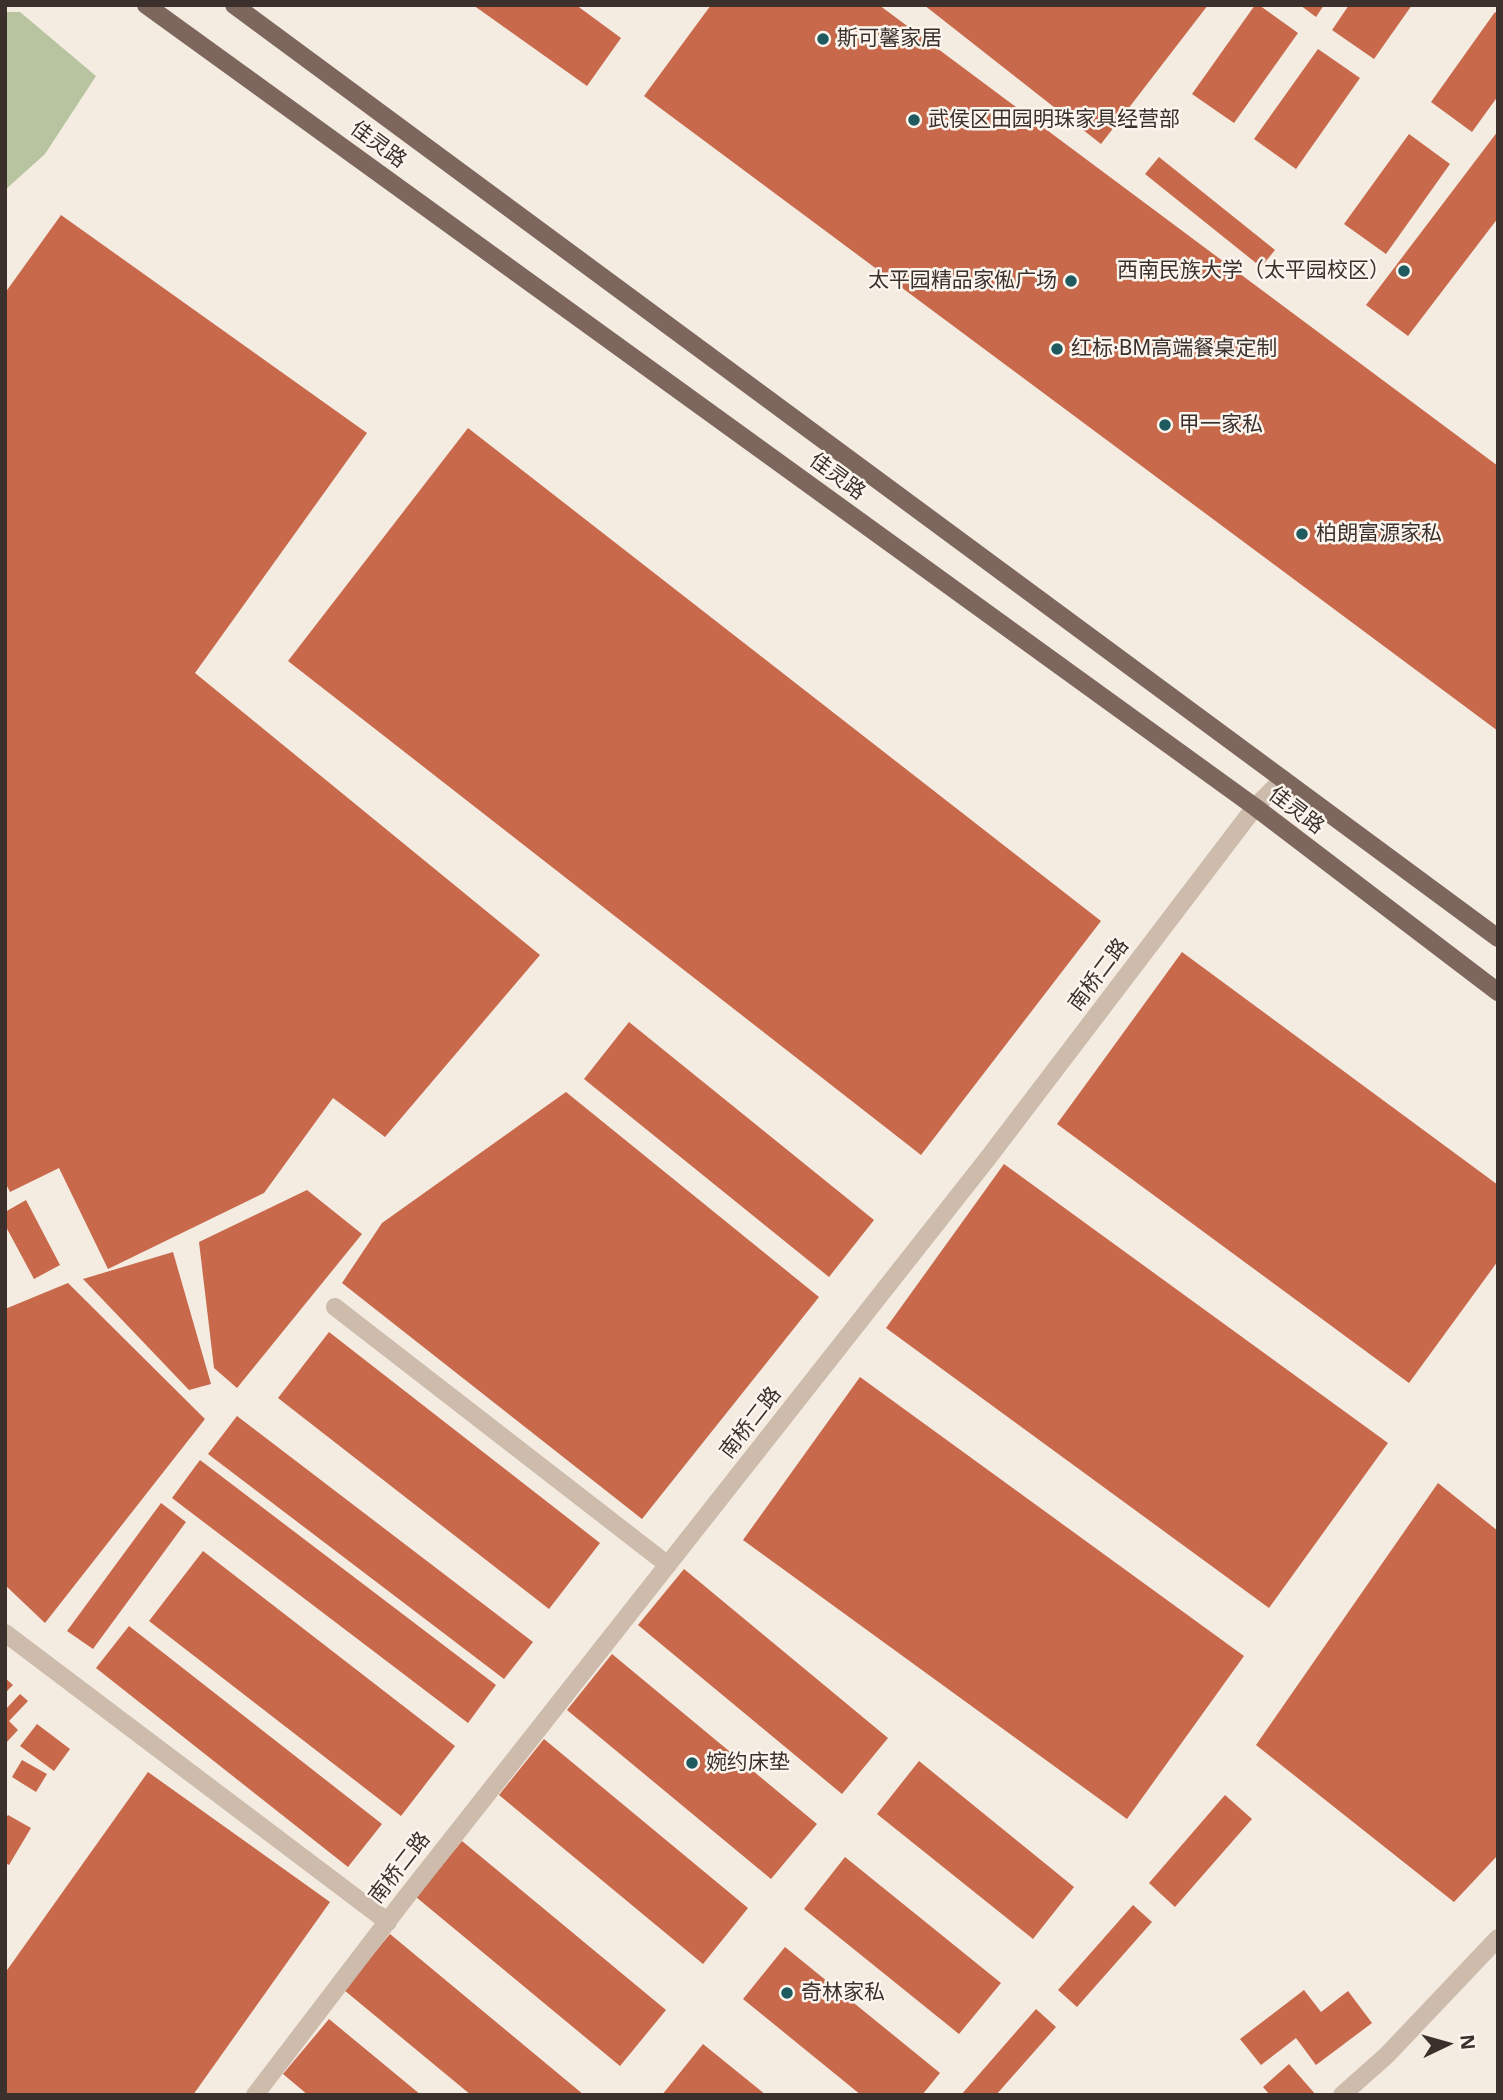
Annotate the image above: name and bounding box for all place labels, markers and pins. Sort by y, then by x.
place label: 斯可馨家居 [837,26,942,52]
marker: 斯可馨家居 [815,31,831,47]
place label: 武侯区田园明珠家具经营部 [928,107,1180,133]
marker: 武侯区田园明珠家具经营部 [906,112,922,128]
place label: 西南民族大学（太平园校区） [1117,258,1390,284]
marker: 西南民族大学（太平园校区） [1396,263,1412,279]
place label: 太平园精品家俬广场 [868,268,1057,294]
marker: 太平园精品家俬广场 [1063,273,1079,289]
place label: 红标·BM高端餐桌定制 [1071,336,1277,362]
marker: 红标·BM高端餐桌定制 [1049,341,1065,357]
place label: 甲一家私 [1179,412,1263,438]
marker: 甲一家私 [1157,417,1173,433]
place label: 柏朗富源家私 [1316,521,1442,547]
marker: 柏朗富源家私 [1294,526,1310,542]
place label: 婉约床垫 [706,1750,790,1776]
marker: 婉约床垫 [684,1755,700,1771]
place label: 奇林家私 [801,1980,885,2006]
marker: 奇林家私 [779,1985,795,2001]

